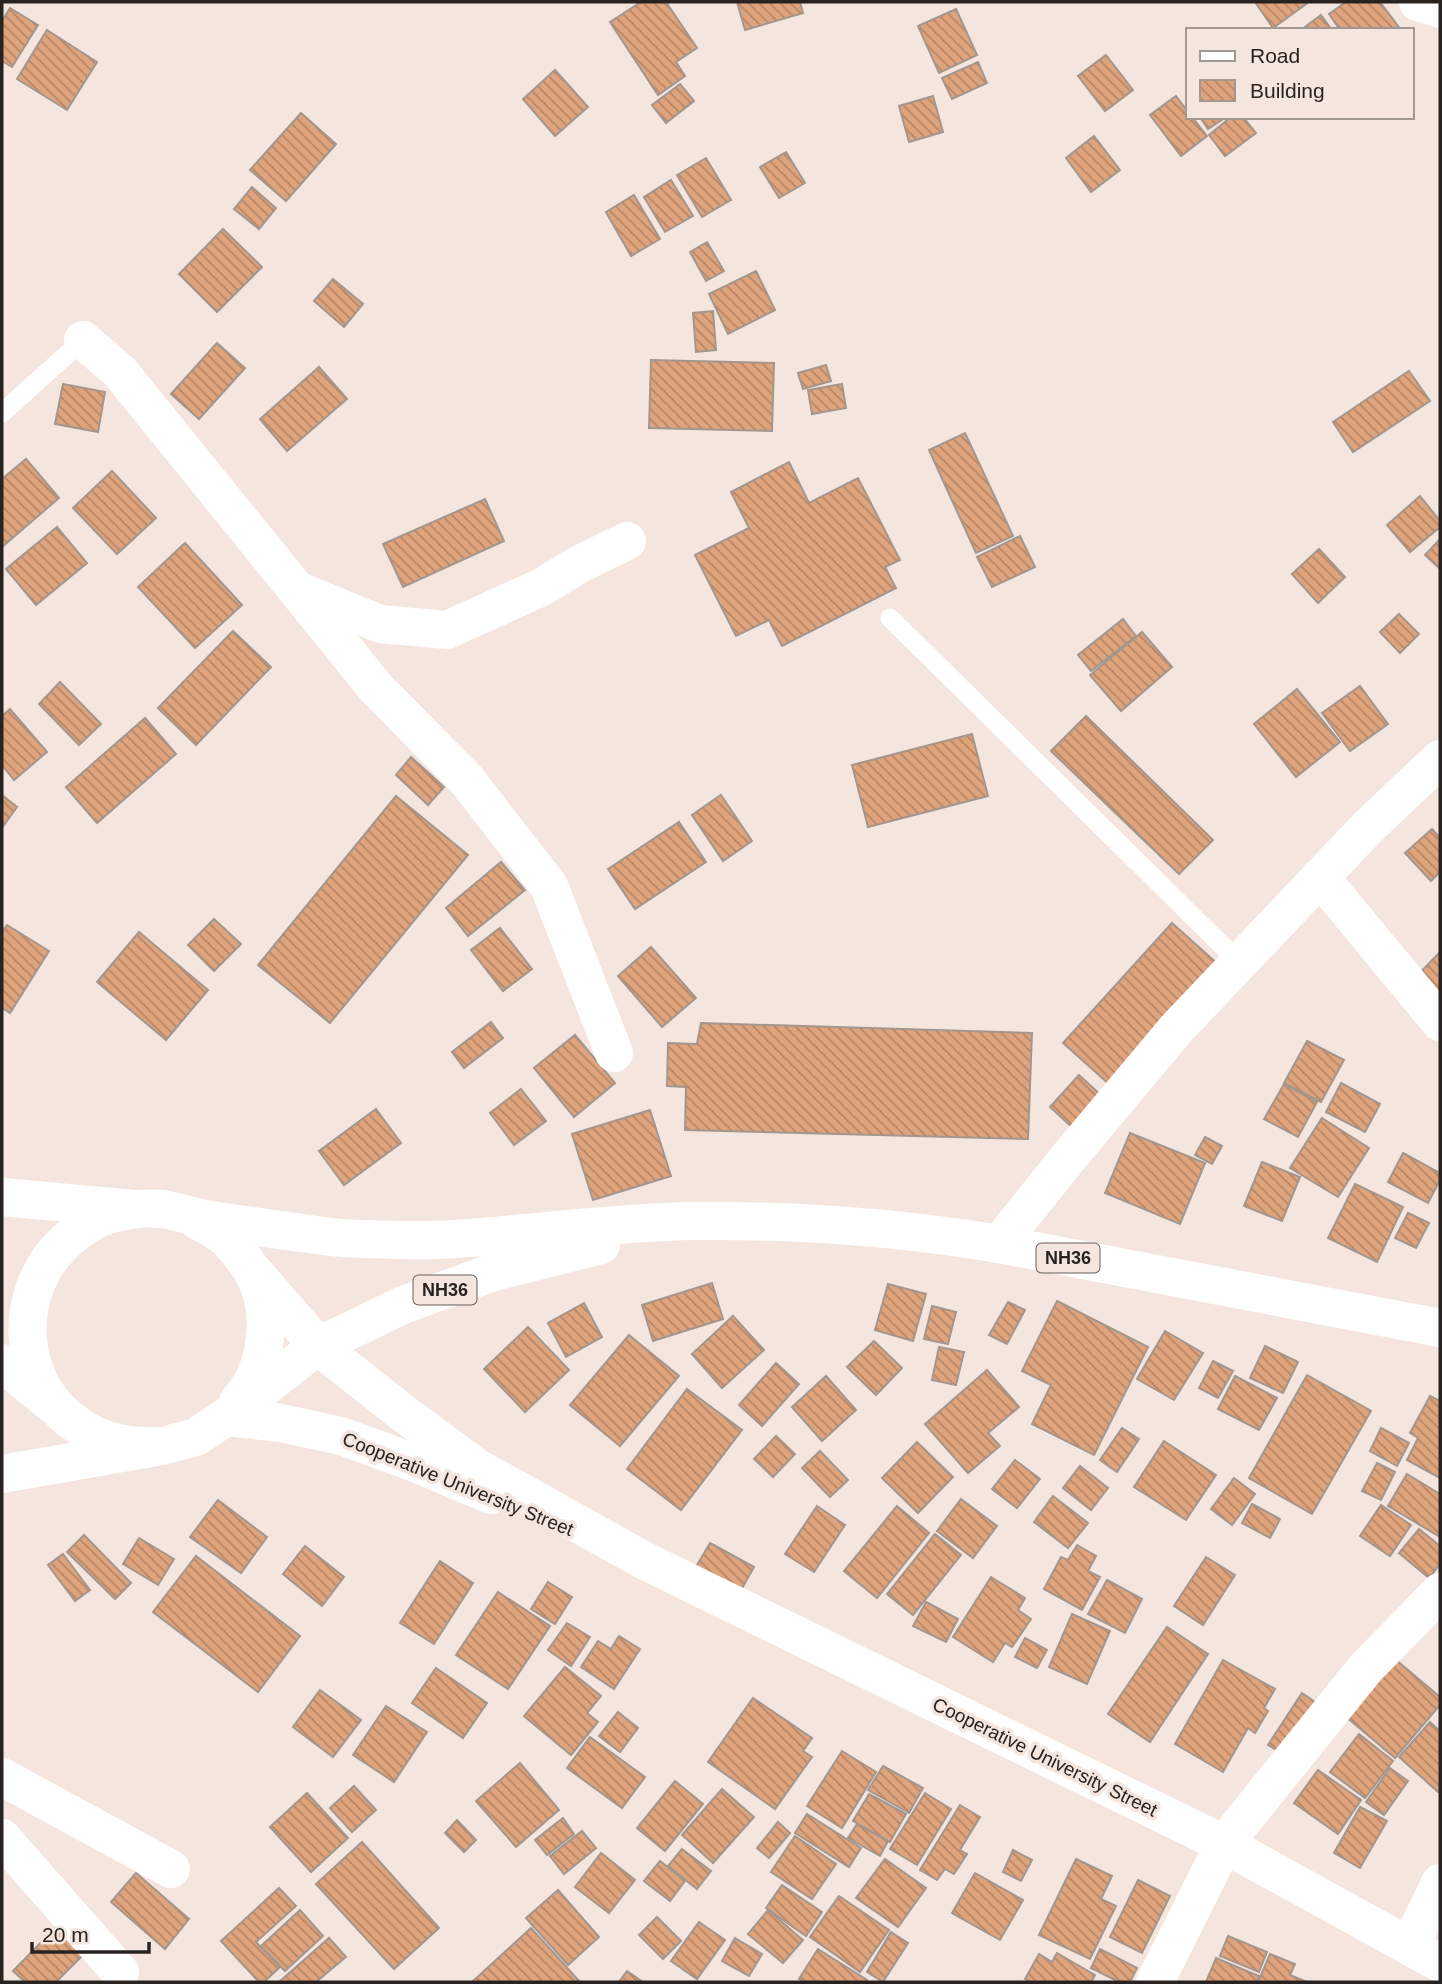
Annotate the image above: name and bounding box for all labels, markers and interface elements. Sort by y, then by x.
legend [1186,28,1414,119]
text: Road [1250,44,1300,67]
text: Building [1250,79,1325,102]
road number: NH36 [1036,1244,1100,1273]
road number: NH36 [414,1275,476,1304]
street label: Cooperative University Street [340,1428,577,1540]
street label: Cooperative University Street [929,1693,1161,1821]
scale bar [32,1910,149,1954]
text: 20 m [42,1923,89,1946]

